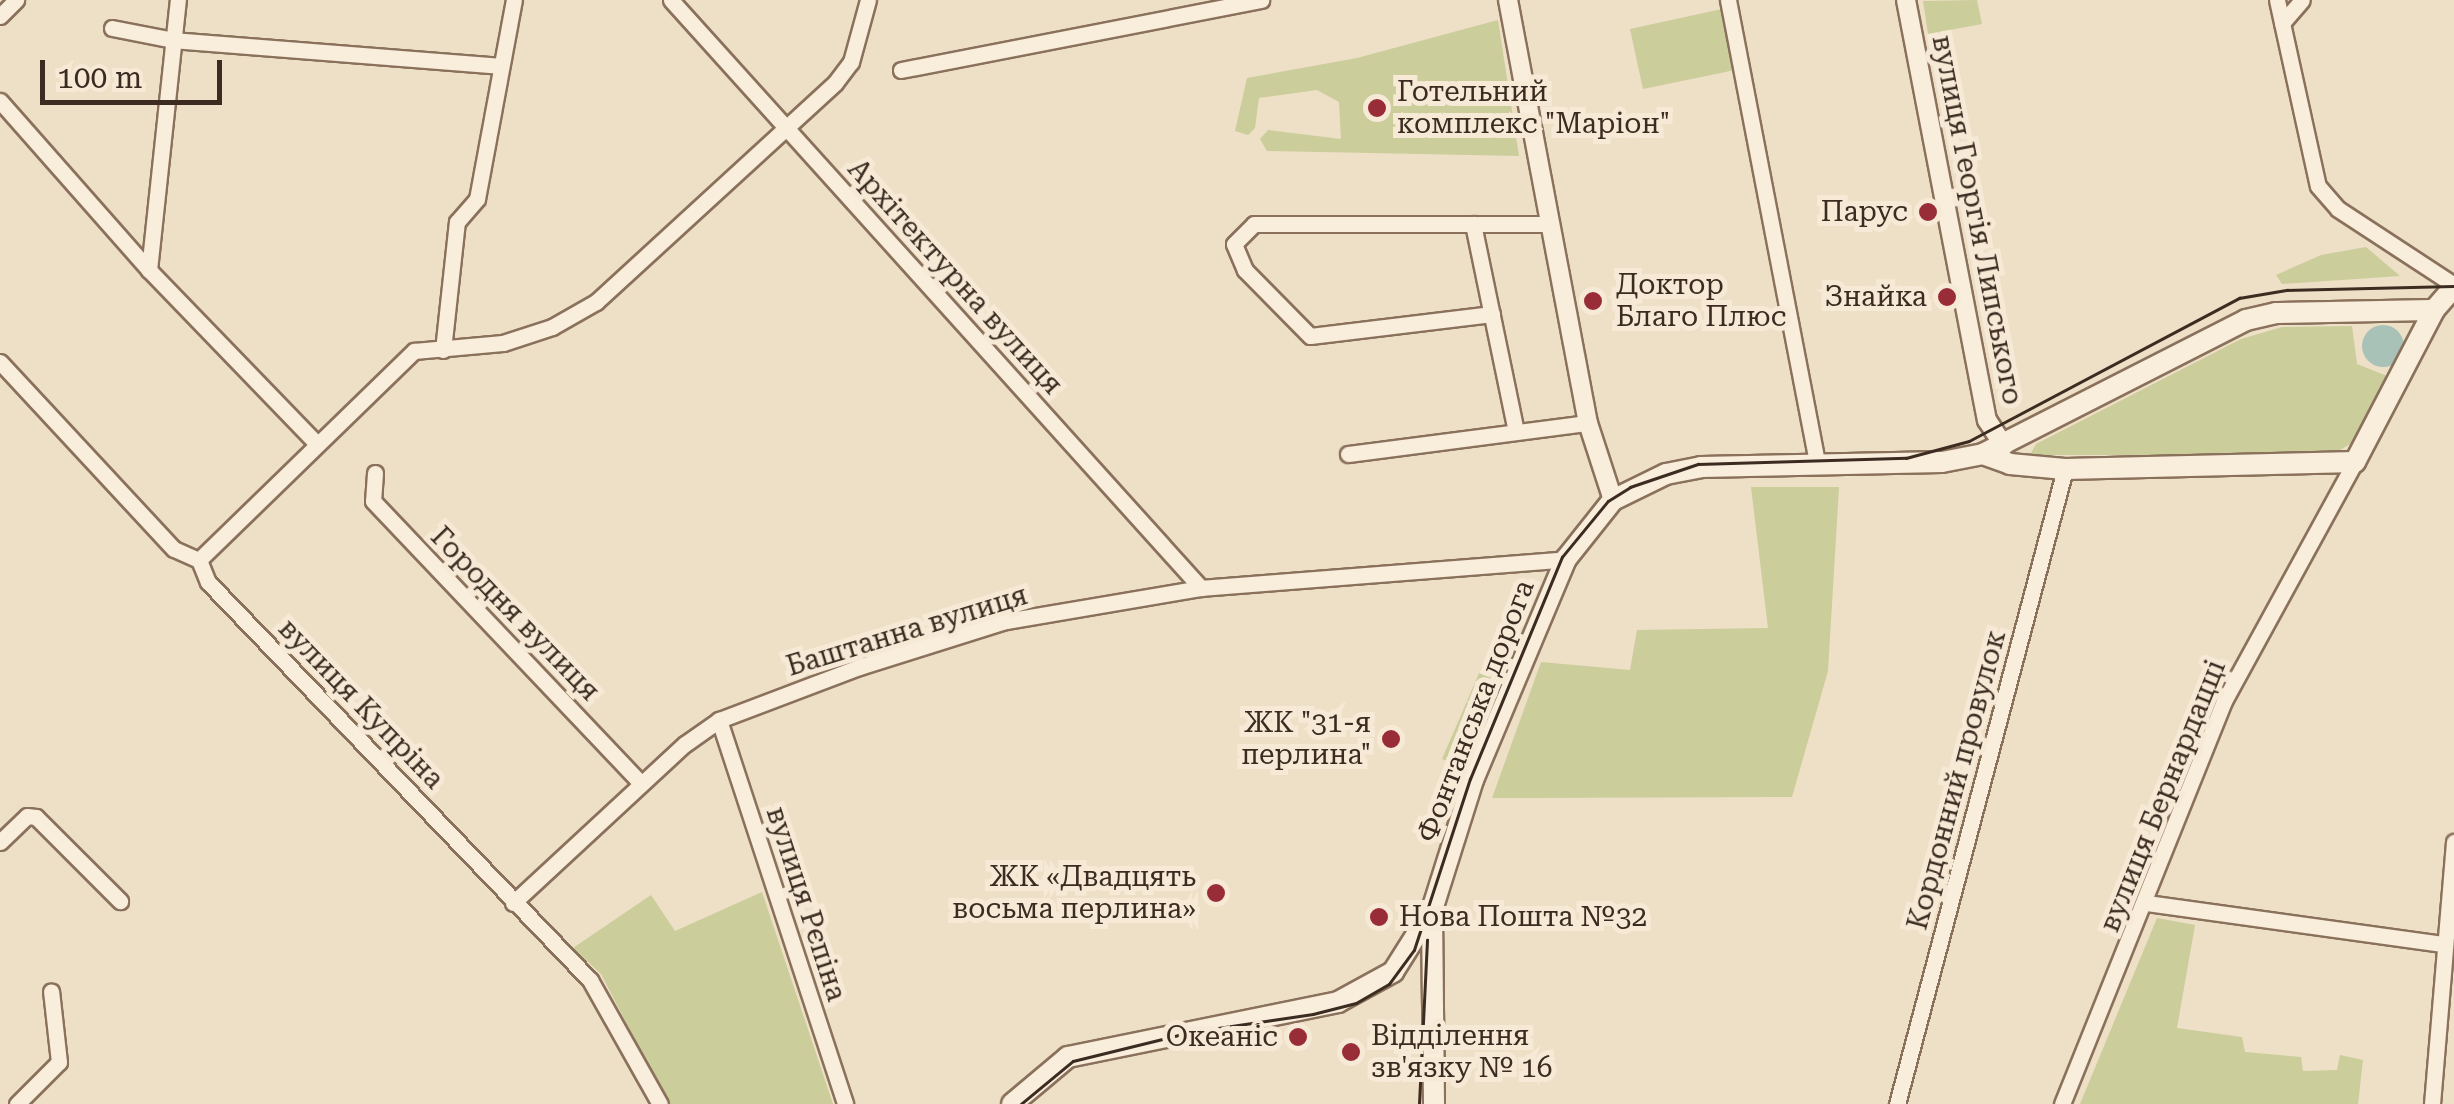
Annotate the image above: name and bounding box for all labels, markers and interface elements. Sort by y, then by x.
street label: вулиця Георгія Липського [1925,32,2029,408]
scale bar [45,40,228,102]
text: 100 m [57,60,142,95]
place label: Готельний комплекс "Маріон" [1397,75,1670,141]
marker: Готельний комплекс "Маріон" [1366,97,1388,119]
street label: Архітектурна вулиця [841,153,1069,401]
place label: Парус [1821,195,1908,229]
marker: Парус [1917,201,1939,223]
place label: Доктор Благо Плюс [1616,268,1786,334]
place label: Знайка [1824,280,1927,314]
marker: Знайка [1936,286,1958,308]
marker: Доктор Благо Плюс [1580,288,1606,314]
street label: Городня вулиця [424,520,606,708]
street label: Фонтанська дорога [1411,575,1541,847]
street label: Баштанна вулиця [782,578,1032,684]
street label: вулиця Купріна [271,612,451,796]
street label: Кордонний провулок [1901,627,2013,933]
street label: вулиця Бернардацці [2093,655,2233,937]
place label: ЖК "31-я перлина" [1241,706,1371,772]
marker: ЖК "31-я перлина" [1380,728,1402,750]
street label: вулиця Рєпіна [759,803,853,1005]
place label: ЖК «Двадцять восьма перлина» [952,860,1196,926]
marker: ЖК «Двадцять восьма перлина» [1205,882,1227,904]
place label: Нова Пошта №32 [1399,900,1647,934]
marker: Нова Пошта №32 [1368,906,1390,928]
place label: Відділення зв'язку № 16 [1371,1019,1552,1085]
place label: Океаніс [1166,1020,1278,1054]
marker: Океаніс [1287,1026,1309,1048]
marker: Відділення зв'язку № 16 [1340,1041,1362,1063]

